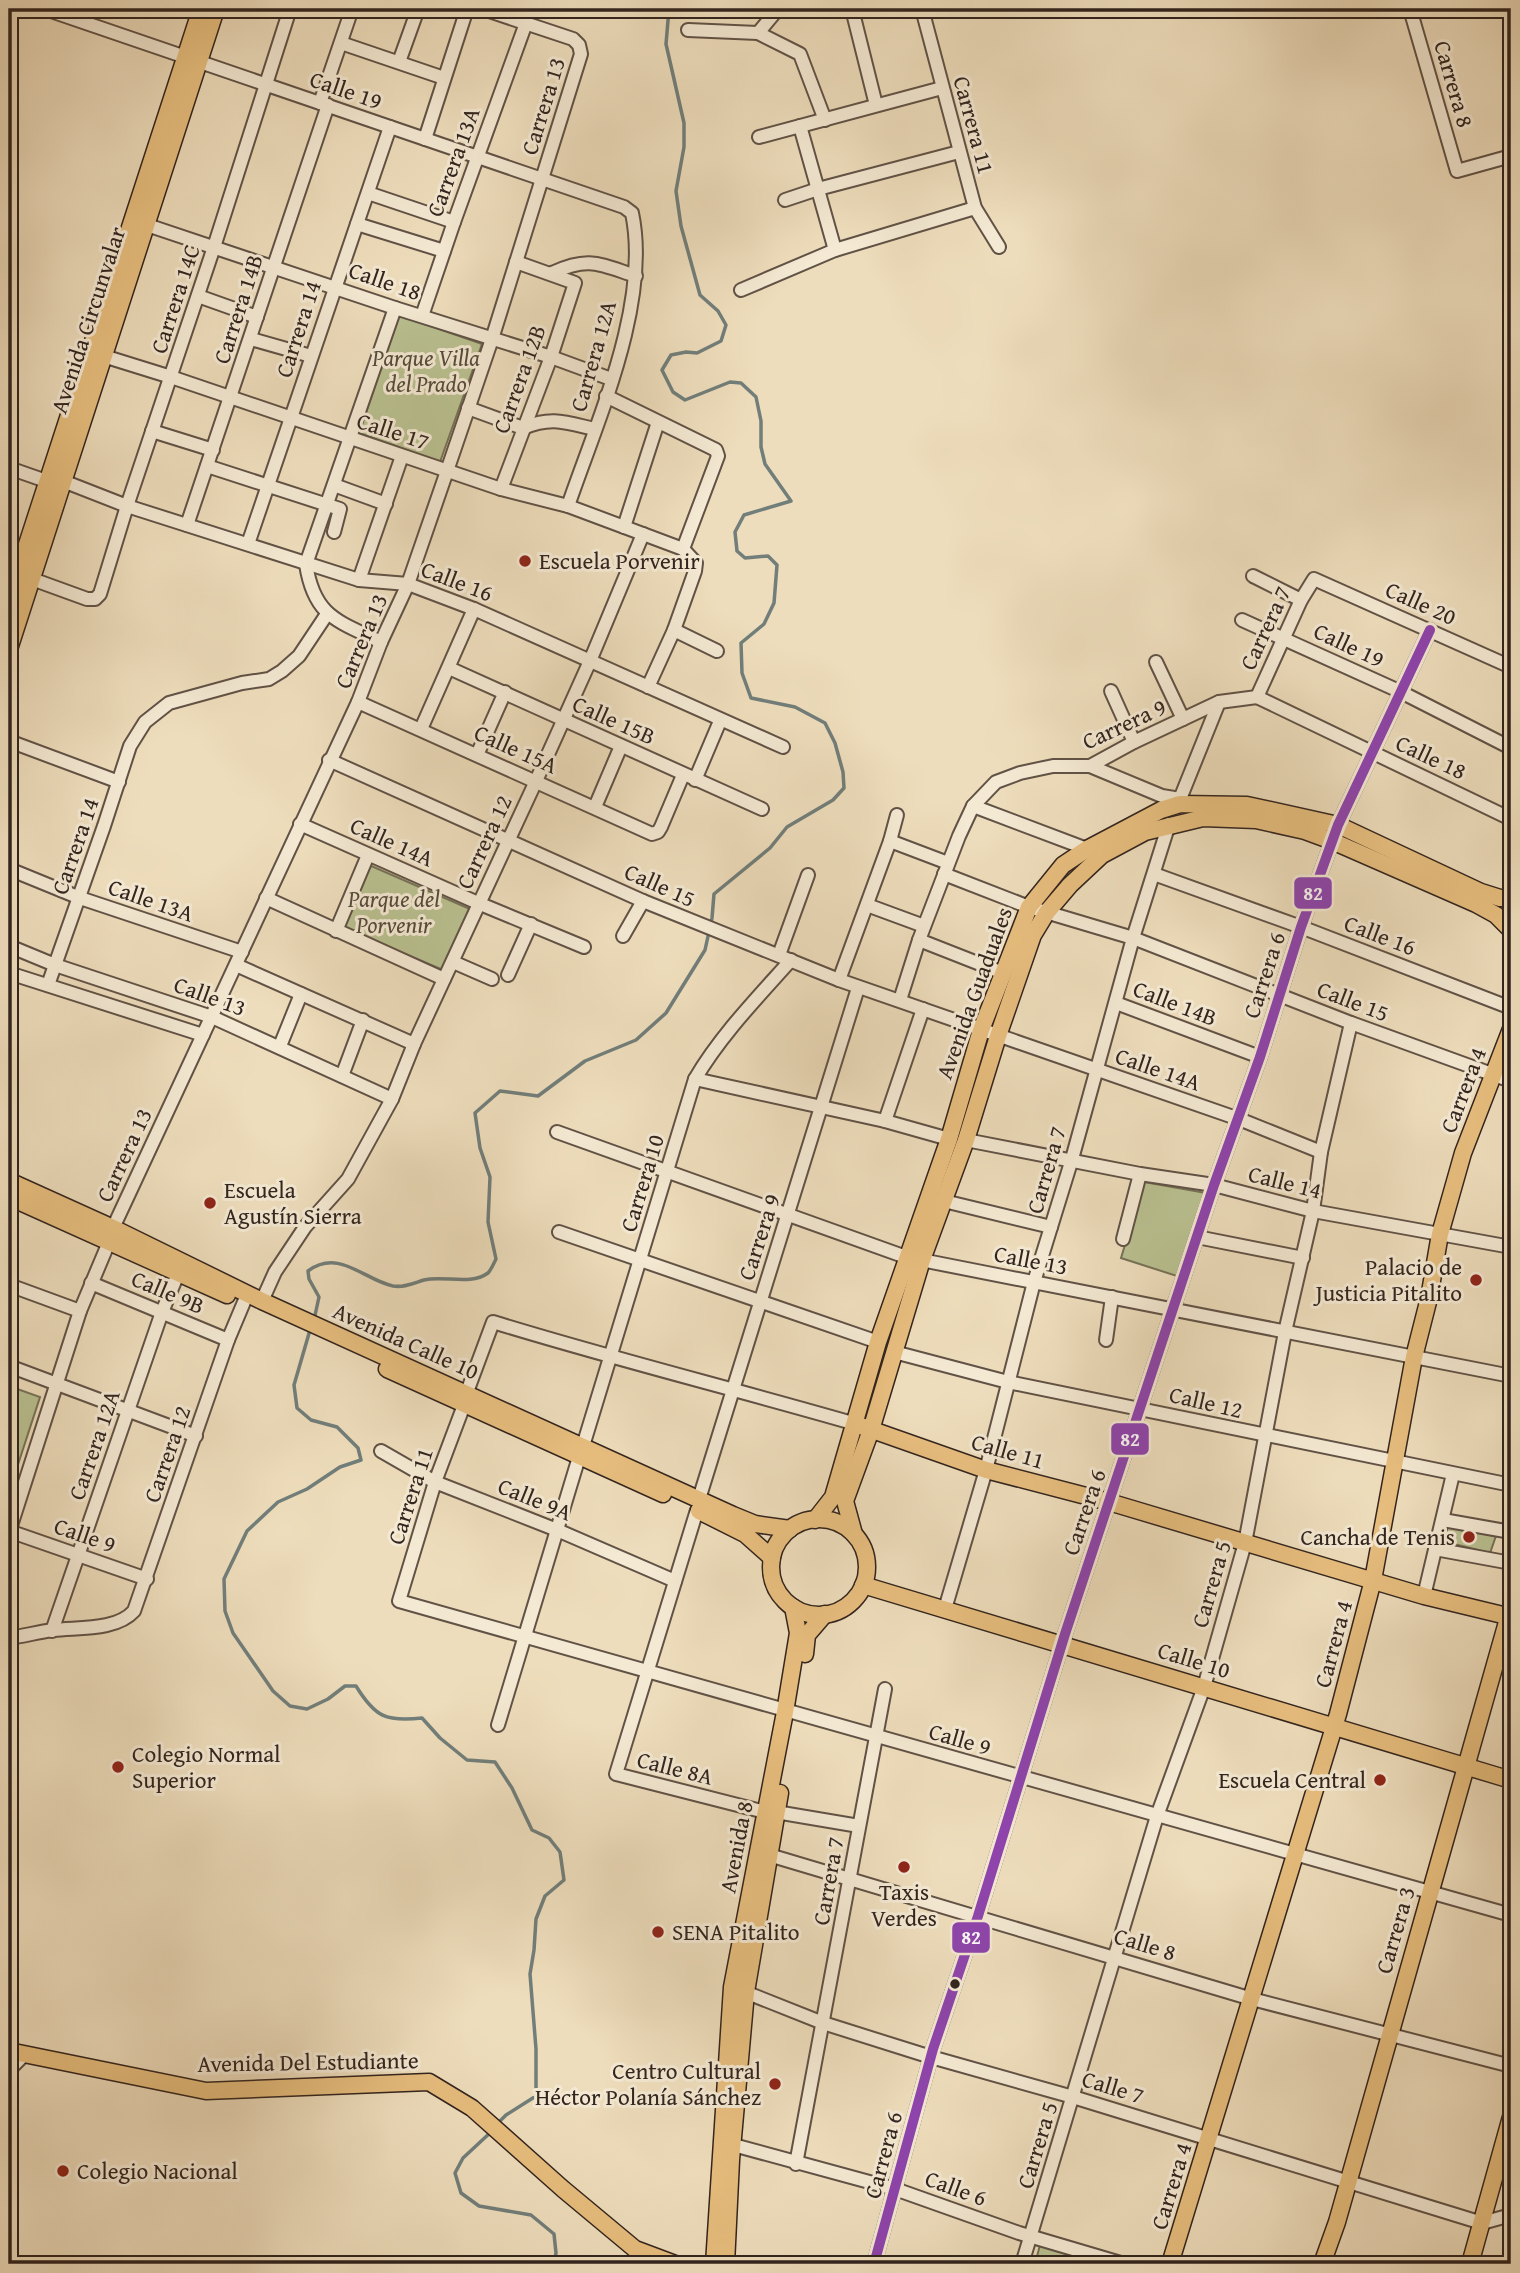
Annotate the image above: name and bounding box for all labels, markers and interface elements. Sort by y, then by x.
street label: Carrera 8 [1426,37,1483,131]
street label: Carrera 13 [512,53,573,159]
street label: Calle 19 [306,62,387,117]
street label: Carrera 11 [946,72,1003,177]
street label: Carrera 13A [418,103,488,221]
street label: Avenida Circunvalar [42,222,133,417]
street label: Carrera 14C [141,240,208,357]
street label: Carrera 14B [204,250,271,368]
street label: Calle 18 [345,253,426,308]
street label: Carrera 14 [266,276,329,382]
street label: Carrera 12A [561,296,624,415]
street label: Carrera 12B [484,320,553,438]
park label: Parque Villa del Prado [371,341,480,400]
street label: Calle 17 [353,403,434,458]
place label: Escuela Porvenir [539,544,700,577]
street label: Calle 16 [417,552,498,609]
marker: Escuela Porvenir [517,553,533,569]
street label: Calle 20 [1381,572,1462,633]
street label: Carrera 7 [1231,580,1298,675]
street label: Carrera 13 [326,588,395,693]
street label: Calle 19 [1309,614,1390,675]
street label: Calle 15B [568,687,661,752]
street label: Carrera 9 [1076,690,1171,757]
street label: Calle 15A [469,716,563,782]
street label: Calle 18 [1391,726,1472,787]
street label: Carrera 12 [447,789,520,894]
street label: Carrera 14 [43,793,106,899]
street label: Calle 14A [345,809,439,875]
street label: Calle 15 [620,854,701,915]
street label: Calle 13A [104,870,198,930]
line badge: 82 [1293,876,1333,910]
text: 82 [1303,879,1323,907]
park label: Parque del Porvenir [347,882,440,941]
street label: Avenida Guaduales [927,902,1020,1083]
street label: Calle 16 [1340,906,1421,963]
street label: Carrera 6 [1234,927,1293,1022]
street label: Calle 13 [170,967,251,1024]
street label: Calle 14B [1129,971,1222,1034]
street label: Calle 15 [1313,972,1394,1029]
street label: Calle 14A [1111,1039,1205,1099]
street label: Carrera 4 [1431,1042,1494,1137]
street label: Carrera 13 [87,1102,160,1207]
street label: Carrera 7 [1017,1123,1074,1217]
street label: Carrera 10 [611,1130,672,1236]
street label: Calle 14 [1245,1157,1325,1207]
place label: Escuela Agustín Sierra [224,1173,362,1232]
street label: Carrera 9 [729,1189,788,1284]
marker: Escuela Agustín Sierra [202,1195,218,1211]
street label: Calle 13 [991,1236,1071,1283]
place label: Palacio de Justicia Pitalito [1312,1250,1462,1309]
street label: Calle 9B [127,1261,210,1322]
marker: Palacio de Justicia Pitalito [1468,1272,1484,1288]
street label: Avenida Calle 10 [328,1294,484,1387]
street label: Calle 12 [1166,1377,1246,1426]
street label: Carrera 12A [59,1385,128,1504]
street label: Carrera 12 [135,1401,198,1507]
line badge: 82 [1110,1422,1150,1456]
street label: Calle 11 [968,1424,1048,1477]
text: 82 [1120,1425,1140,1453]
street label: Carrera 11 [378,1443,441,1549]
street label: Carrera 6 [1053,1464,1114,1559]
street label: Calle 9A [493,1469,577,1528]
street label: Calle 9 [50,1509,120,1560]
place label: Cancha de Tenis [1301,1520,1455,1553]
marker: Cancha de Tenis [1461,1529,1477,1545]
street label: Carrera 5 [1182,1537,1239,1631]
street label: Carrera 4 [1305,1597,1360,1691]
street label: Calle 10 [1154,1633,1234,1686]
street label: Calle 9 [925,1714,995,1763]
place label: Colegio Normal Superior [132,1737,281,1796]
street label: Calle 8A [634,1742,717,1793]
marker: Colegio Normal Superior [110,1759,126,1775]
place label: Escuela Central [1218,1763,1366,1796]
marker: Escuela Central [1372,1772,1388,1788]
street label: Avenida 8 [710,1798,761,1896]
street label: Carrera 7 [804,1834,851,1928]
marker: Taxis Verdes [896,1859,912,1875]
place label: Taxis Verdes [871,1875,937,1934]
street label: Carrera 3 [1366,1883,1423,1977]
place label: SENA Pitalito [672,1915,800,1948]
street label: Calle 8 [1110,1919,1180,1969]
line badge: 82 [951,1921,991,1954]
text: 82 [961,1923,981,1951]
marker: SENA Pitalito [650,1924,666,1940]
unlabelled marker [948,1977,962,1991]
street label: Avenida Del Estudiante [197,2043,419,2080]
place label: Centro Cultural Héctor Polanía Sánchez [535,2054,761,2113]
street label: Calle 7 [1078,2062,1148,2112]
marker: Centro Cultural Héctor Polanía Sánchez [767,2076,783,2092]
street label: Carrera 5 [1008,2097,1065,2192]
street label: Carrera 6 [855,2108,910,2202]
street label: Carrera 4 [1142,2138,1199,2233]
place label: Colegio Nacional [77,2154,238,2187]
street label: Calle 6 [921,2161,992,2214]
marker: Colegio Nacional [55,2163,71,2179]

